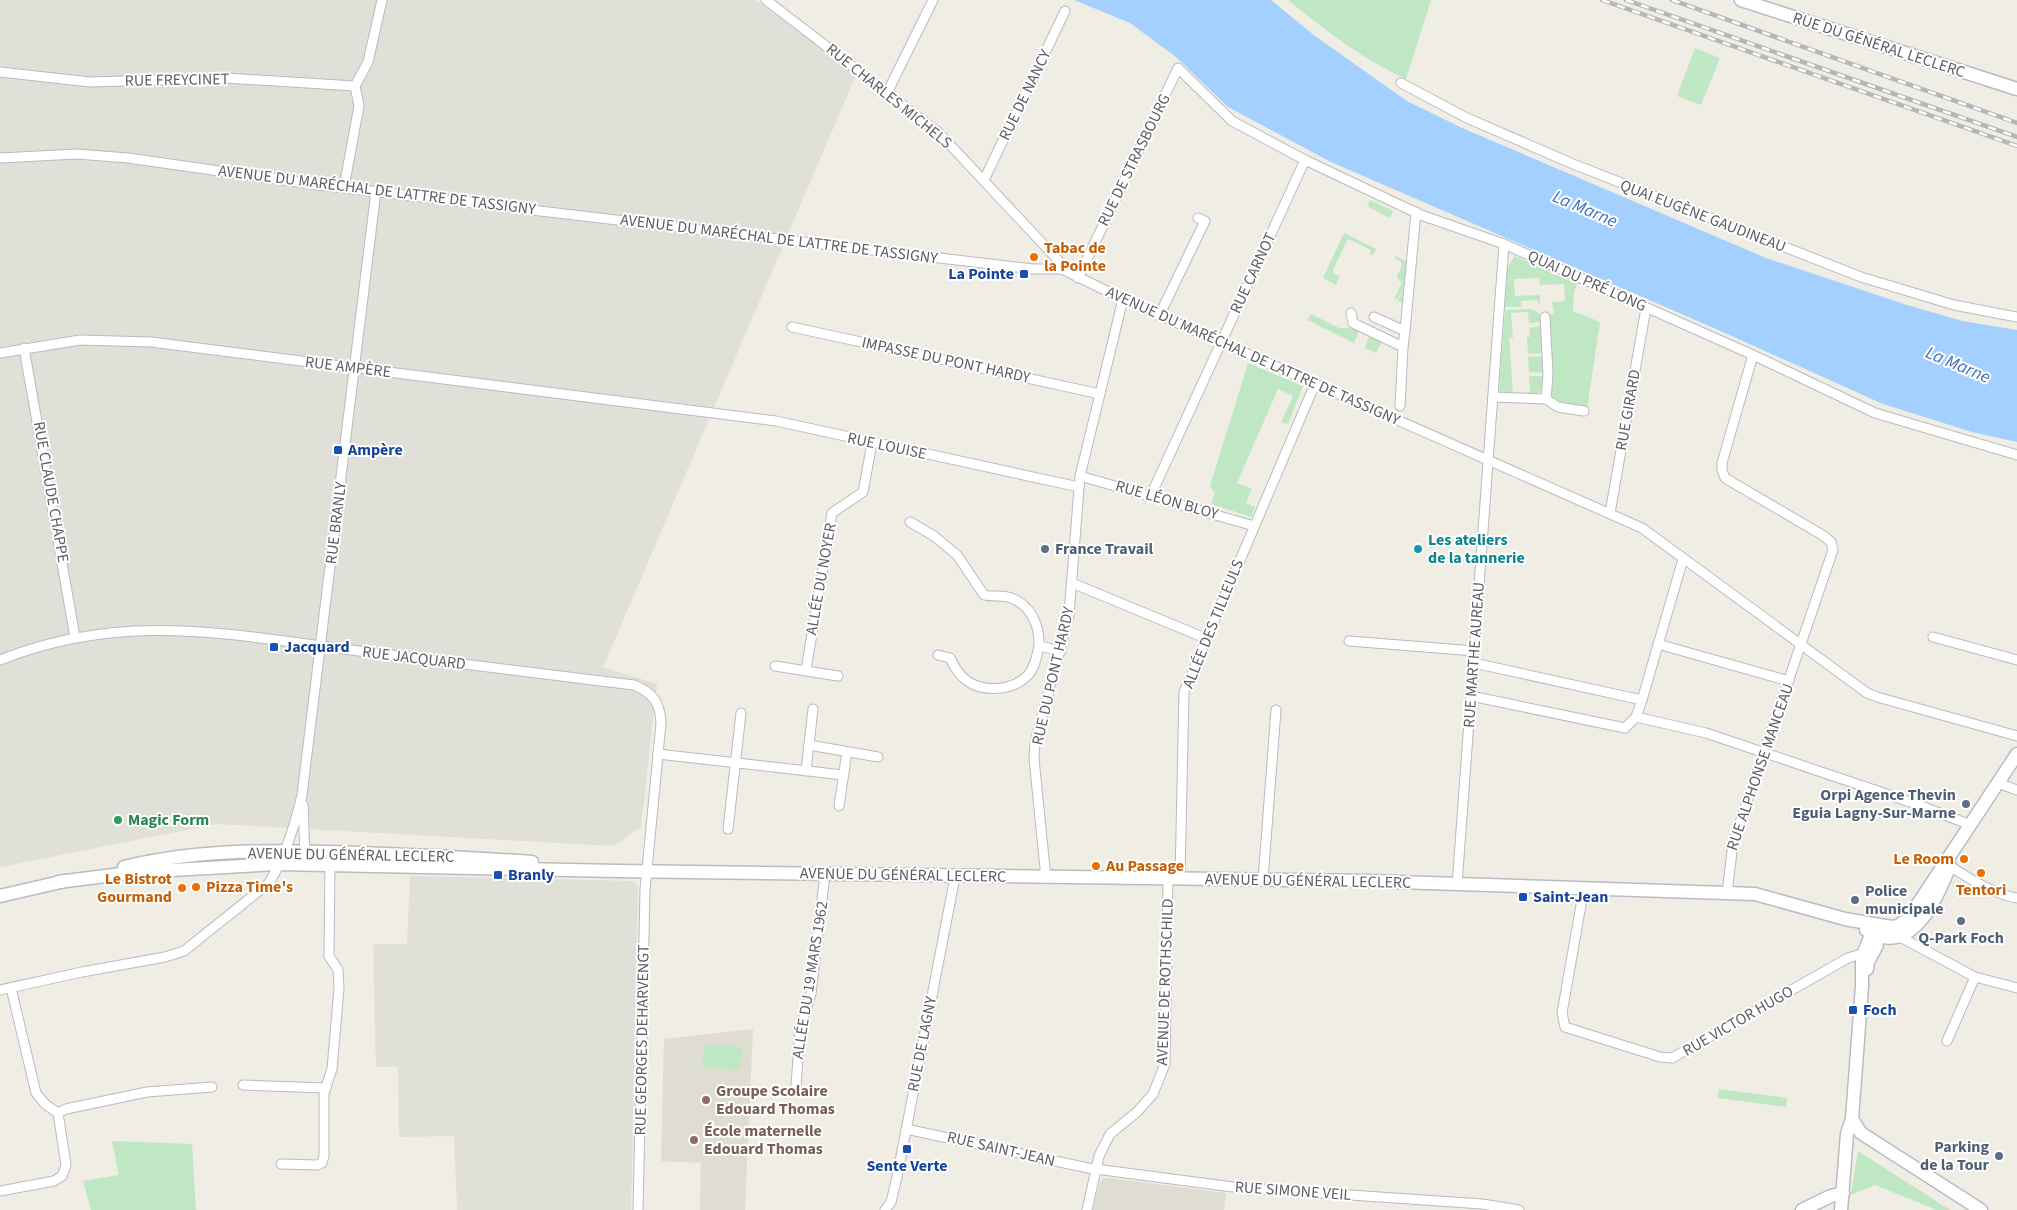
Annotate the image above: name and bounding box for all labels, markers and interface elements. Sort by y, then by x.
street label: RUE DU GÉNÉRAL LECLERC [1790,7,1968,83]
street label: RUE CHARLES MICHELS [821,38,957,154]
street label: RUE DE NANCY [994,46,1057,144]
street label: RUE FREYCINET [125,68,230,92]
street label: RUE DE STRASBOURG [1092,90,1176,230]
street label: AVENUE DU MARÉCHAL DE LATTRE DE TASSIGNY [217,160,537,220]
street label: QUAI EUGÈNE GAUDINEAU [1617,174,1789,258]
water label: La Marne [1549,184,1621,234]
street label: AVENUE DU MARÉCHAL DE LATTRE DE TASSIGNY [619,209,939,269]
street label: RUE CARNOT [1225,228,1282,317]
place label: Tabac de la Pointe [1044,237,1106,277]
street label: QUAI DU PRÉ LONG [1524,245,1650,317]
marker: Tabac de la Pointe [1028,251,1040,263]
place label: La Pointe [948,263,1014,285]
marker: La Pointe [1018,268,1030,280]
street label: AVENUE DU MARÉCHAL DE LATTRE DE TASSIGNY [1102,281,1404,431]
street label: IMPASSE DU PONT HARDY [860,331,1033,389]
water label: La Marne [1922,340,1994,390]
street label: RUE AMPÈRE [304,351,392,383]
street label: RUE GIRARD [1610,368,1646,452]
street label: RUE CLAUDE CHAPPE [28,420,74,564]
street label: RUE LOUISE [845,427,929,465]
place label: Ampère [347,439,403,461]
marker: Ampère [332,444,344,456]
street label: RUE LÉON BLOY [1113,475,1221,525]
street label: RUE BRANLY [320,480,352,565]
street label: ALLÉE DU NOYER [800,521,842,637]
place label: Les ateliers de la tannerie [1428,529,1525,569]
place label: France Travail [1055,538,1154,560]
marker: France Travail [1039,543,1051,555]
marker: Les ateliers de la tannerie [1412,543,1424,555]
street label: ALLÉE DES TILLEULS [1177,556,1249,692]
street label: RUE MARTHE AUREAU [1458,581,1490,729]
street label: RUE DU PONT HARDY [1026,604,1080,747]
place label: Jacquard [284,636,350,658]
marker: Jacquard [268,641,280,653]
street label: RUE JACQUARD [361,641,467,675]
street label: RUE ALPHONSE MANCEAU [1721,681,1799,853]
place label: Orpi Agence Thevin Eguia Lagny-Sur-Marne [1792,784,1956,824]
marker: Orpi Agence Thevin Eguia Lagny-Sur-Marne [1960,798,1972,810]
place label: Magic Form [128,809,209,831]
marker: Magic Form [112,814,124,826]
street label: AVENUE DU GÉNÉRAL LECLERC [248,842,454,868]
place label: Le Room [1893,848,1954,870]
marker: Le Room [1958,853,1970,865]
place label: Au Passage [1105,855,1184,877]
marker: Au Passage [1090,860,1102,872]
street label: AVENUE DU GÉNÉRAL LECLERC [800,862,1006,888]
place label: Branly [508,864,555,886]
marker: Tentori [1975,867,1987,879]
place label: Le Bistrot Gourmand [97,868,172,908]
street label: AVENUE DU GÉNÉRAL LECLERC [1205,868,1411,894]
marker: Branly [492,869,504,881]
place label: Pizza Time's [206,876,293,898]
place label: Tentori [1956,879,2006,901]
place label: Police municipale [1865,880,1944,920]
marker: Pizza Time's [190,881,202,893]
marker: Le Bistrot Gourmand [176,882,188,894]
place label: Saint-Jean [1533,886,1608,908]
marker: Saint-Jean [1517,891,1529,903]
marker: Police municipale [1849,894,1861,906]
street label: AVENUE DE ROTHSCHILD [1151,898,1179,1066]
street label: ALLÉE DU 19 MARS 1962 [787,899,833,1061]
marker: Q-Park Foch [1955,915,1967,927]
place label: Q-Park Foch [1918,927,2004,949]
street label: RUE GEORGES DEHARVENGT [629,944,655,1136]
street label: RUE VICTOR HUGO [1678,980,1798,1062]
street label: RUE DE LAGNY [902,994,942,1094]
place label: Foch [1863,999,1897,1021]
marker: Foch [1847,1004,1859,1016]
place label: Groupe Scolaire Edouard Thomas [716,1080,835,1120]
marker: Groupe Scolaire Edouard Thomas [700,1094,712,1106]
place label: École maternelle Edouard Thomas [704,1120,823,1160]
street label: RUE SAINT-JEAN [945,1126,1057,1172]
marker: École maternelle Edouard Thomas [688,1134,700,1146]
place label: Parking de la Tour [1920,1136,1990,1176]
marker: Sente Verte [901,1143,913,1155]
marker: Parking de la Tour [1993,1150,2005,1162]
place label: Sente Verte [866,1155,948,1177]
street label: RUE SIMONE VEIL [1234,1176,1352,1206]

